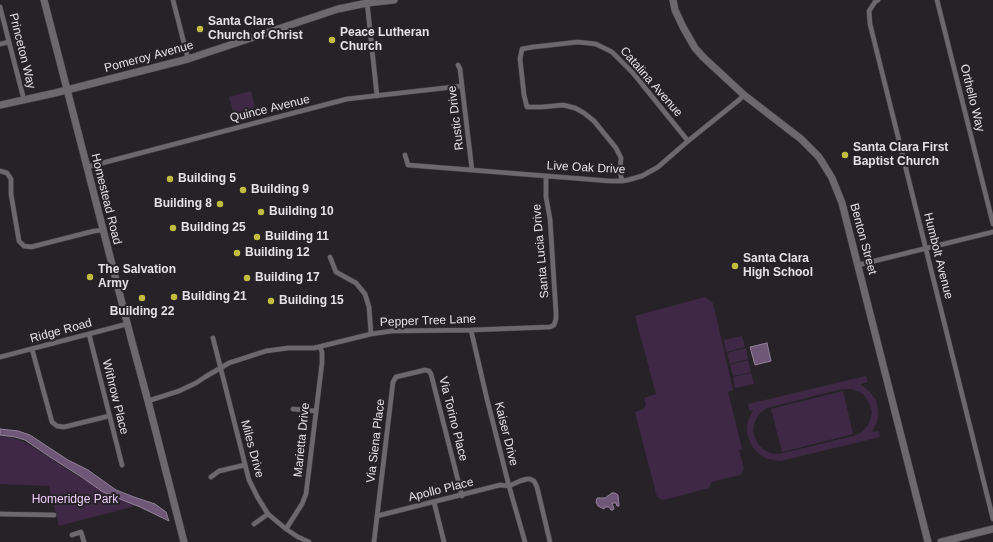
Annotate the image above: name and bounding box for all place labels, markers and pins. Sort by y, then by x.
place label: Santa Clara Church of Christ [208,15,303,43]
marker: Santa Clara Church of Christ [195,24,205,34]
place label: Peace Lutheran Church [340,26,429,54]
marker: Peace Lutheran Church [327,35,337,45]
place label: Santa Clara First Baptist Church [853,141,948,169]
marker: Santa Clara First Baptist Church [840,150,850,160]
place label: Building 5 [178,172,236,186]
marker: Building 5 [165,174,175,184]
place label: Building 9 [251,183,309,197]
marker: Building 9 [238,185,248,195]
place label: Building 8 [154,197,212,211]
marker: Building 8 [215,199,225,209]
place label: Building 10 [269,205,334,219]
marker: Building 10 [256,207,266,217]
place label: Building 25 [181,221,246,235]
marker: Building 25 [168,223,178,233]
place label: Building 11 [265,230,329,244]
marker: Building 11 [252,232,262,242]
place label: Building 12 [245,246,310,260]
marker: Building 12 [232,248,242,258]
place label: Santa Clara High School [743,252,813,280]
marker: Santa Clara High School [730,261,740,271]
place label: The Salvation Army [98,263,176,291]
place label: Building 17 [255,271,320,285]
marker: The Salvation Army [85,272,95,282]
marker: Building 17 [242,273,252,283]
place label: Building 21 [182,290,247,304]
marker: Building 21 [169,292,179,302]
marker: Building 22 [137,293,147,303]
place label: Building 15 [279,294,344,308]
marker: Building 15 [266,296,276,306]
place label: Building 22 [110,305,174,319]

